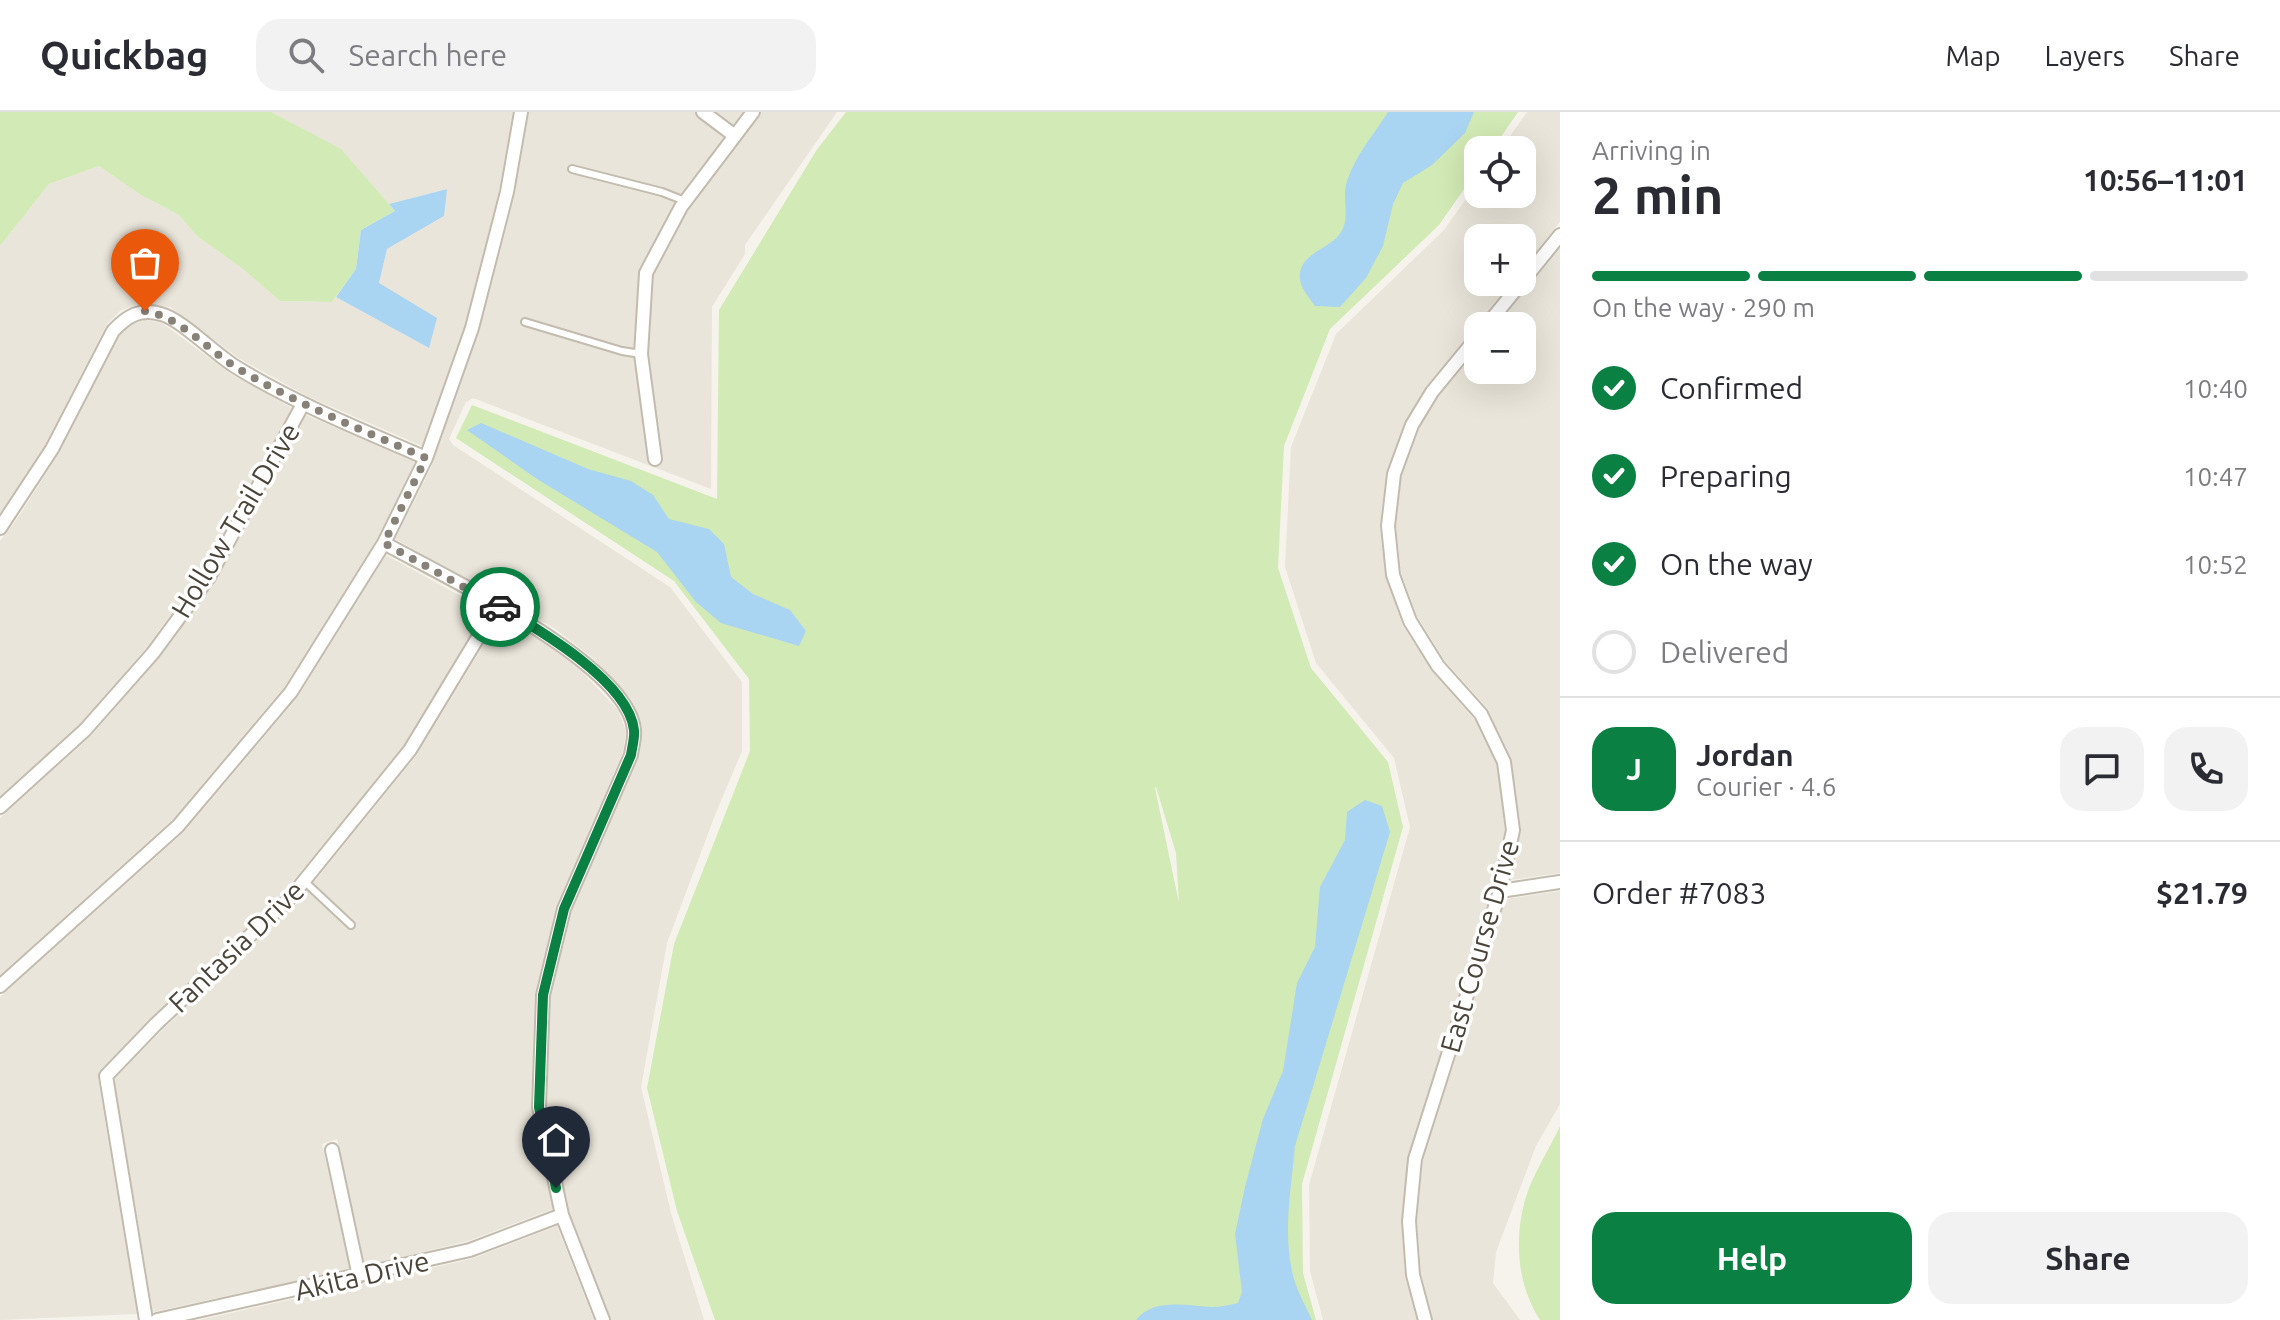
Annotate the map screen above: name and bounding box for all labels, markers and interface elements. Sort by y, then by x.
search box [256,19,816,91]
icon: search [284,33,328,77]
text: Quickbag [40,34,208,76]
text: Search here [348,38,507,72]
text: Map [1945,40,2001,71]
text: Layers [2045,40,2125,71]
text: Share [2169,40,2240,71]
map controls [1464,136,1536,384]
button: locate [1464,136,1536,208]
text: Arriving in [1592,136,1711,165]
text: 10:56–11:01 [2083,163,2248,197]
text: 2 min [1592,166,1723,224]
button: + [1464,224,1536,296]
pin [111,229,179,311]
icon: bag [123,241,167,285]
text: On the way · 290 m [1592,293,1815,322]
button: − [1464,312,1536,384]
icon: check [1592,366,1636,410]
text: Confirmed [1660,371,1803,405]
text: 10:40 [2183,374,2248,403]
street label: Hollow Trail Drive [165,417,305,623]
icon: check [1592,454,1636,498]
text: Preparing [1660,459,1792,493]
text: 10:47 [2183,462,2248,491]
icon: check [1592,542,1636,586]
text: On the way [1660,547,1813,581]
text: 10:52 [2183,550,2248,579]
courier [460,567,540,647]
icon: car [478,585,522,629]
text: Delivered [1660,635,1789,669]
button: chat [2060,727,2144,811]
button: phone [2164,727,2248,811]
text: Jordan [1696,738,1794,772]
text: J [1626,752,1642,786]
text: Courier · 4.6 [1696,772,1836,801]
street label: East Course Drive [1434,836,1524,1056]
street label: Fantasia Drive [162,874,310,1018]
text: Order #7083 [1592,876,1766,910]
text: $21.79 [2156,876,2248,910]
pin [522,1106,590,1188]
icon: home [534,1118,578,1162]
button: Help [1592,1212,1912,1304]
button: Share [1928,1212,2248,1304]
street label: Akita Drive [292,1244,432,1306]

